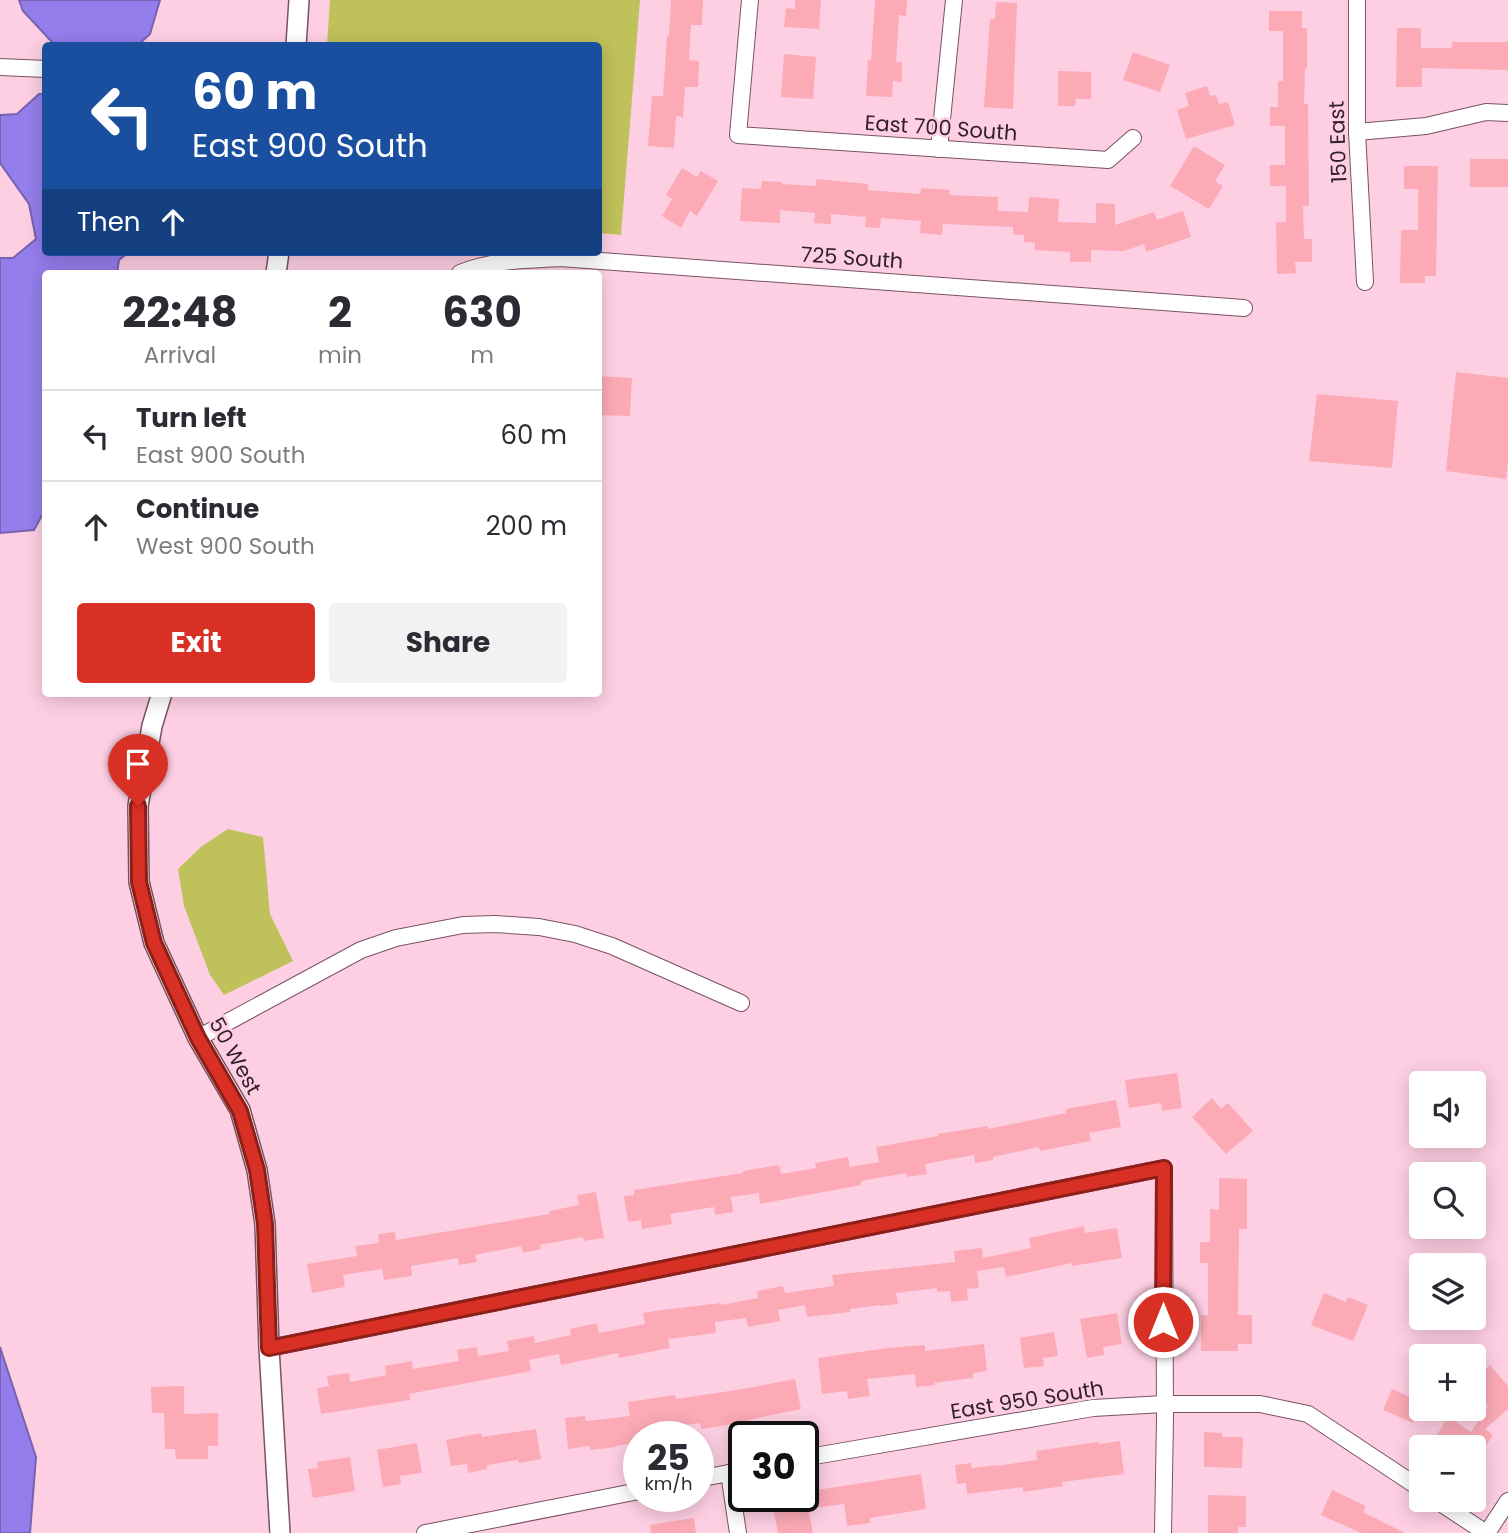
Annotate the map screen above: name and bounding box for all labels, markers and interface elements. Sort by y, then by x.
text: 60 m [192,58,317,126]
icon: left [77,70,168,161]
street label: 150 East [1322,100,1353,184]
street label: East 700 South [864,108,1018,147]
text: East 900 South [192,123,428,168]
icon: ahead [154,203,192,241]
text: Then [77,204,140,240]
street label: 725 South [800,239,904,276]
text: 22:48 [122,283,238,342]
text: 2 [328,283,352,342]
text: 630 [442,283,522,342]
text: Arrival [144,339,216,371]
text: min [318,339,362,371]
text: m [470,339,494,371]
text: Turn left [136,400,247,436]
icon: left [77,417,115,455]
text: 60 m [500,417,567,453]
text: East 900 South [136,439,305,471]
text: Continue [136,491,259,527]
icon: ahead [77,508,115,546]
text: 200 m [486,508,567,544]
text: West 900 South [136,530,315,562]
button: Exit [77,603,315,683]
button: Share [329,603,567,683]
pin [108,734,168,806]
icon: arrive [119,745,157,783]
street label: 50 West [202,1012,269,1100]
map controls [1409,1071,1486,1512]
button: sound [1409,1071,1486,1148]
button: search [1409,1162,1486,1239]
button: layers [1409,1253,1486,1330]
position arrow [1126,1285,1200,1359]
button: + [1409,1344,1486,1421]
street label: East 950 South [948,1373,1106,1426]
speed limit sign: 30 [728,1421,819,1512]
text: 25 [647,1433,690,1482]
button: − [1409,1435,1486,1512]
text: km/h [645,1471,692,1496]

